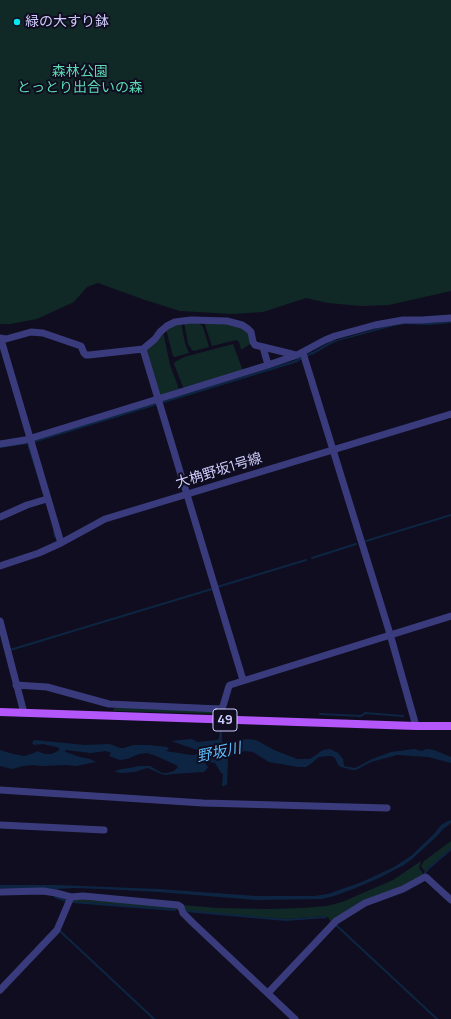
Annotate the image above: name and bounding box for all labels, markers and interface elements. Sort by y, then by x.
place label: 緑の大すり鉢 [25,14,109,30]
marker: 緑の大すり鉢 [12,17,22,27]
park label: 森林公園 とっとり出合いの森 [17,64,143,96]
street label: 大桷野坂1号線 [174,450,264,492]
road number: 49 [213,709,237,731]
water label: 野坂川 [195,740,243,766]

